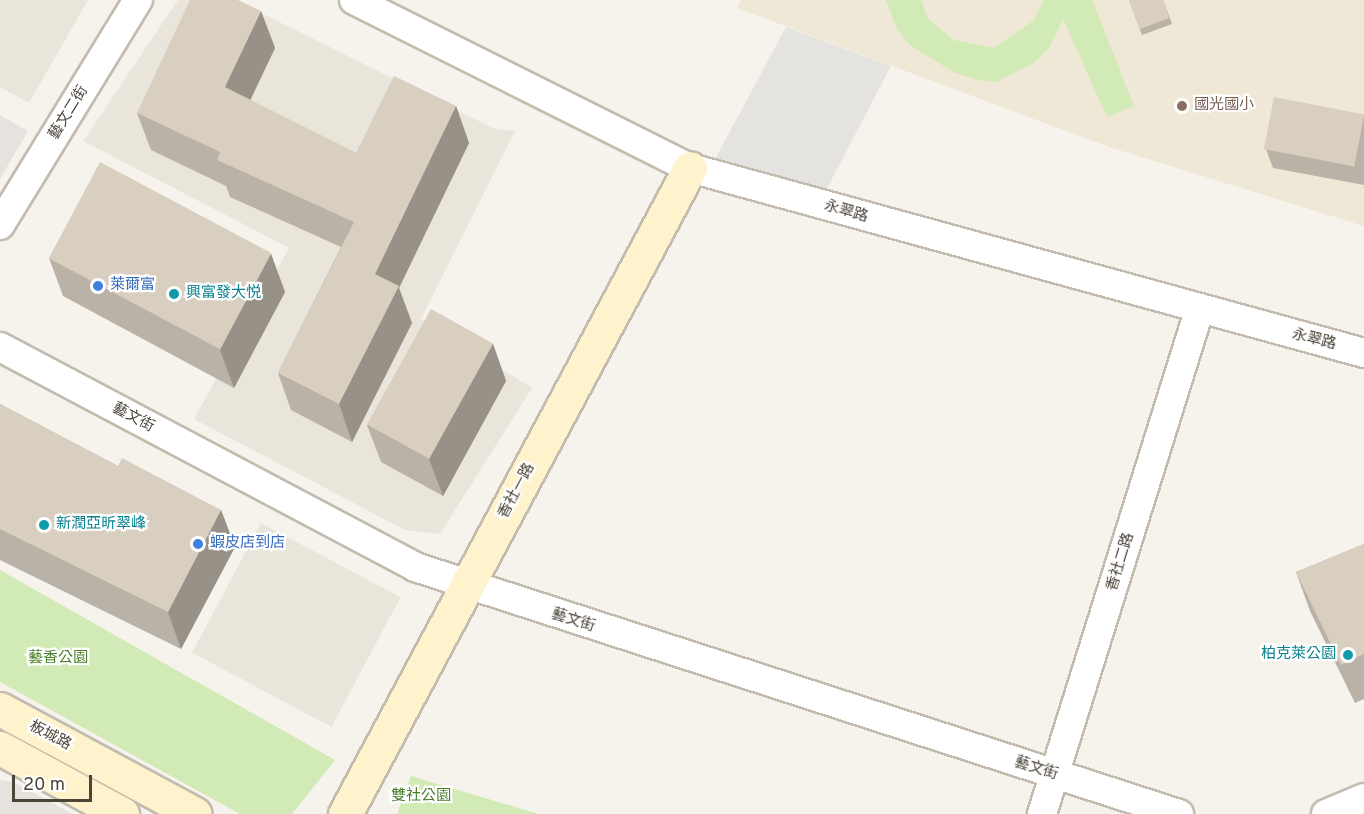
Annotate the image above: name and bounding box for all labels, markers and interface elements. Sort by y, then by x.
street label: 藝文二街 [45,83,93,143]
place label: 國光國小 [1194,97,1254,115]
marker: 國光國小 [1175,99,1189,113]
street label: 永翠路 [822,197,870,227]
place label: 萊爾富 [110,277,155,295]
marker: 萊爾富 [91,279,105,293]
place label: 興富發大悦 [186,285,261,303]
marker: 興富發大悦 [167,287,181,301]
street label: 永翠路 [1290,326,1338,354]
street label: 藝文街 [109,399,157,437]
street label: 香社一路 [495,460,539,522]
place label: 新潤亞昕翠峰 [56,516,146,534]
marker: 新潤亞昕翠峰 [37,518,51,532]
street label: 香社二路 [1104,531,1138,593]
place label: 蝦皮店到店 [210,535,285,553]
marker: 蝦皮店到店 [191,537,205,551]
street label: 藝文街 [549,605,597,637]
place label: 柏克萊公園 [1261,646,1336,664]
marker: 柏克萊公園 [1341,648,1355,662]
park label: 藝香公園 [28,650,88,668]
street label: 板城路 [26,717,74,755]
street label: 藝文街 [1012,753,1060,785]
scale bar [15,763,94,801]
text: 20 m [23,774,65,797]
park label: 雙社公園 [391,788,451,806]

